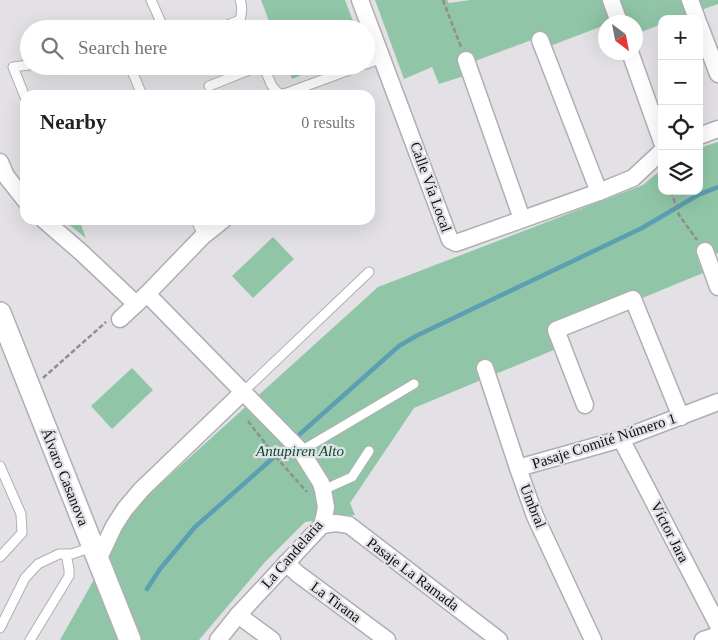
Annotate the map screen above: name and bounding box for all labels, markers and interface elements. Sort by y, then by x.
north arrow [598,15,643,60]
map controls [658,15,703,195]
button: + [658,15,703,60]
search box [20,20,375,75]
icon: search [38,34,66,62]
text: Search here [78,37,167,58]
button: − [658,60,703,105]
button: locate [658,105,703,150]
text: Nearby [40,110,107,134]
text: 0 results [301,114,355,131]
street label: Calle Vía Local [407,140,455,234]
button: layers [658,150,703,195]
street label: Pasaje Comité Número 1 [530,410,678,472]
street label: Álvaro Casanova [38,426,92,528]
park label: Antupiren Alto [255,443,344,459]
street label: Umbral [517,482,549,530]
street label: Víctor Jara [648,499,692,565]
street label: La Candelaria [258,517,326,591]
street label: Pasaje La Ramada [364,534,462,614]
street label: La Tirana [308,579,364,626]

